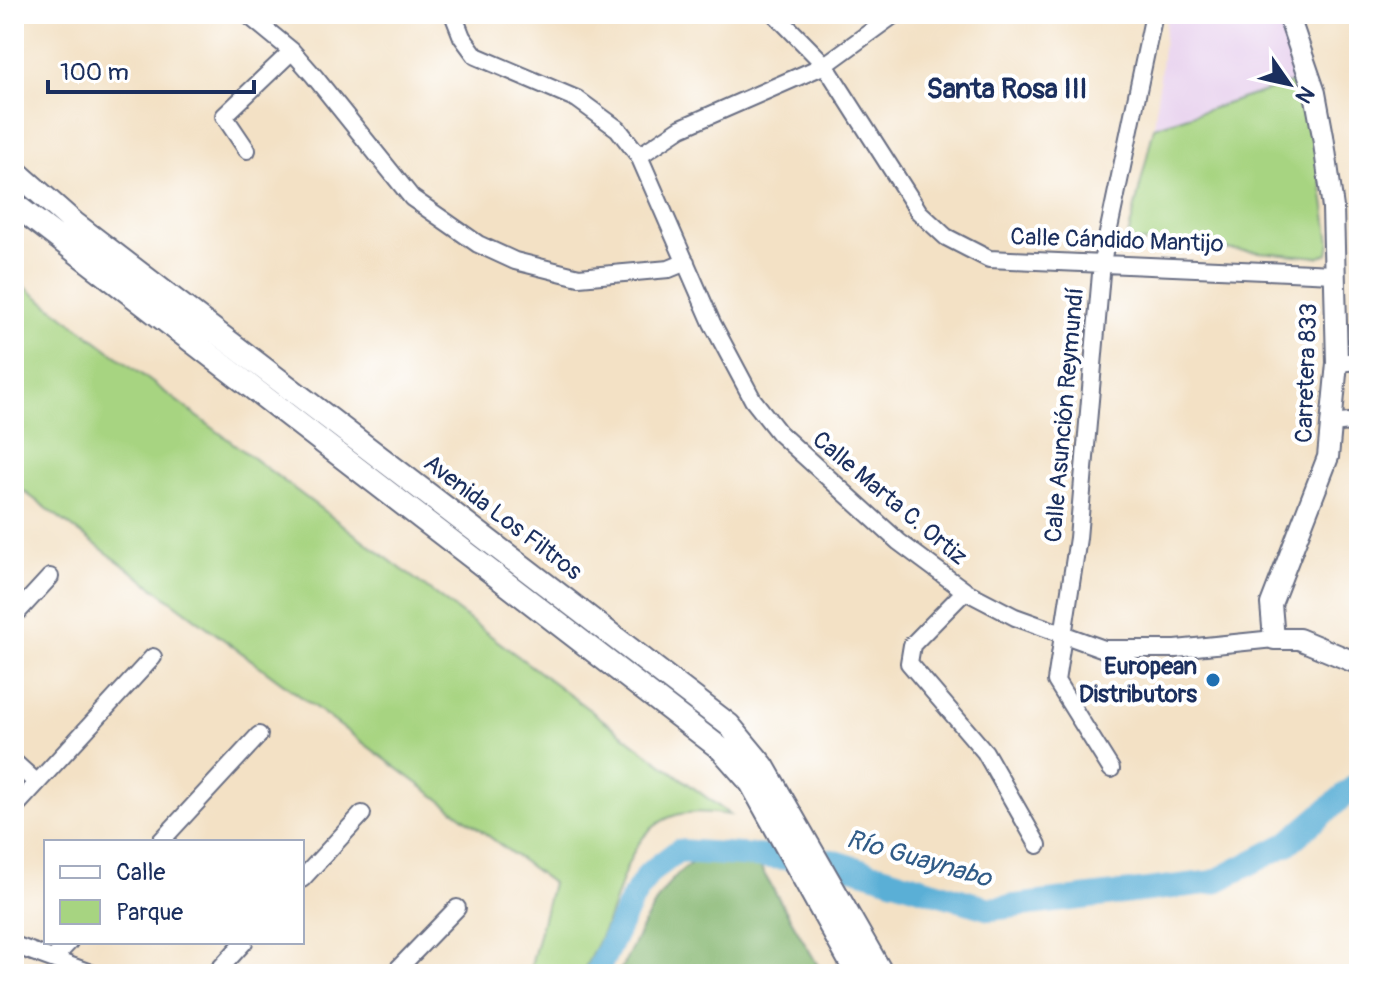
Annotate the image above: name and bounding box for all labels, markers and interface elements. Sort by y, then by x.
scale bar [48,44,254,94]
north arrow [1249,44,1329,124]
text: 100 m [60,58,129,87]
district label: Santa Rosa III [926,72,1088,107]
text: N [1289,81,1321,109]
street label: Calle Cándido Mantijo [1010,222,1224,259]
street label: Calle Asunción Reymundí [1039,286,1090,544]
street label: Carretera 833 [1290,303,1323,443]
street label: Calle Marta C. Ortiz [806,425,973,572]
street label: Avenida Los Filtros [418,449,588,586]
place label: European Distributors [1079,652,1197,709]
marker: European Distributors [1204,671,1222,689]
water label: Río Guaynabo [843,823,997,895]
legend [44,840,304,944]
text: Calle [116,858,165,887]
text: Parque [116,898,183,927]

